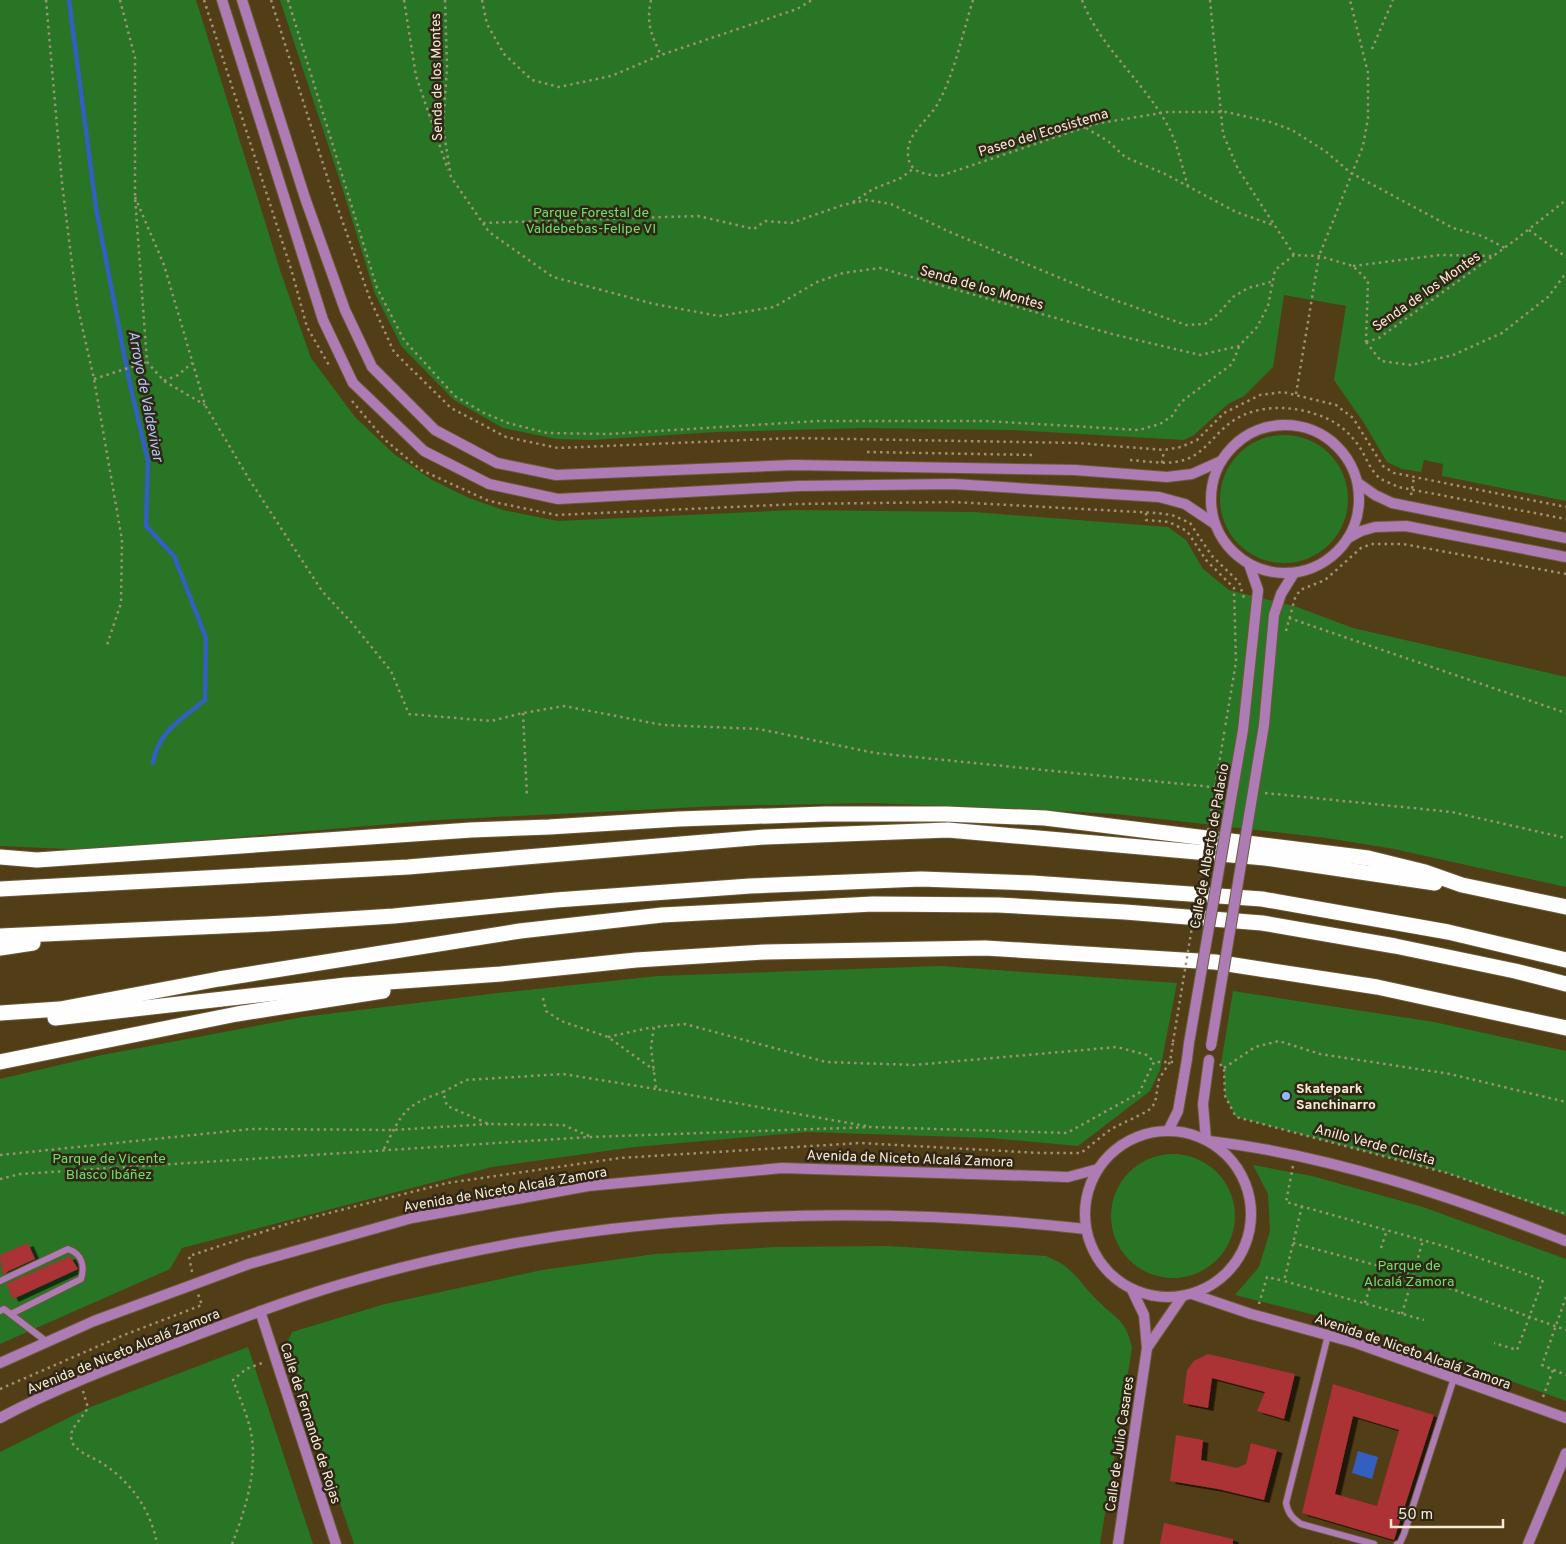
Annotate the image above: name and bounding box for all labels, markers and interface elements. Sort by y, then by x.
street label: Senda de los Montes [428,13,447,141]
street label: Paseo del Ecosistema [976,106,1110,161]
park label: Parque Forestal de Valdebebas-Felipe VI [526,205,656,238]
street label: Senda de los Montes [1370,249,1484,336]
street label: Senda de los Montes [918,263,1046,314]
water label: Arroyo de Valdevivar [123,329,167,465]
street label: Calle de Alberto de Palacio [1188,762,1233,930]
place label: Skatepark Sanchinarro [1296,1081,1376,1114]
marker: Skatepark Sanchinarro [1280,1090,1292,1102]
street label: Anillo Verde Ciclista [1313,1121,1437,1170]
street label: Avenida de Niceto Alcalá Zamora [806,1147,1013,1172]
park label: Parque de Vicente Blasco Ibáñez [52,1151,166,1184]
street label: Avenida de Niceto Alcalá Zamora [402,1164,608,1217]
park label: Parque de Alcalá Zamora [1364,1258,1454,1291]
street label: Avenida de Niceto Alcalá Zamora [25,1306,223,1399]
street label: Avenida de Niceto Alcalá Zamora [1312,1311,1513,1394]
street label: Calle de Fernando de Rojas [275,1341,344,1506]
street label: Calle de Julio Casares [1103,1375,1138,1513]
scale bar [1391,1496,1504,1528]
text: 50 m [1398,1506,1433,1525]

